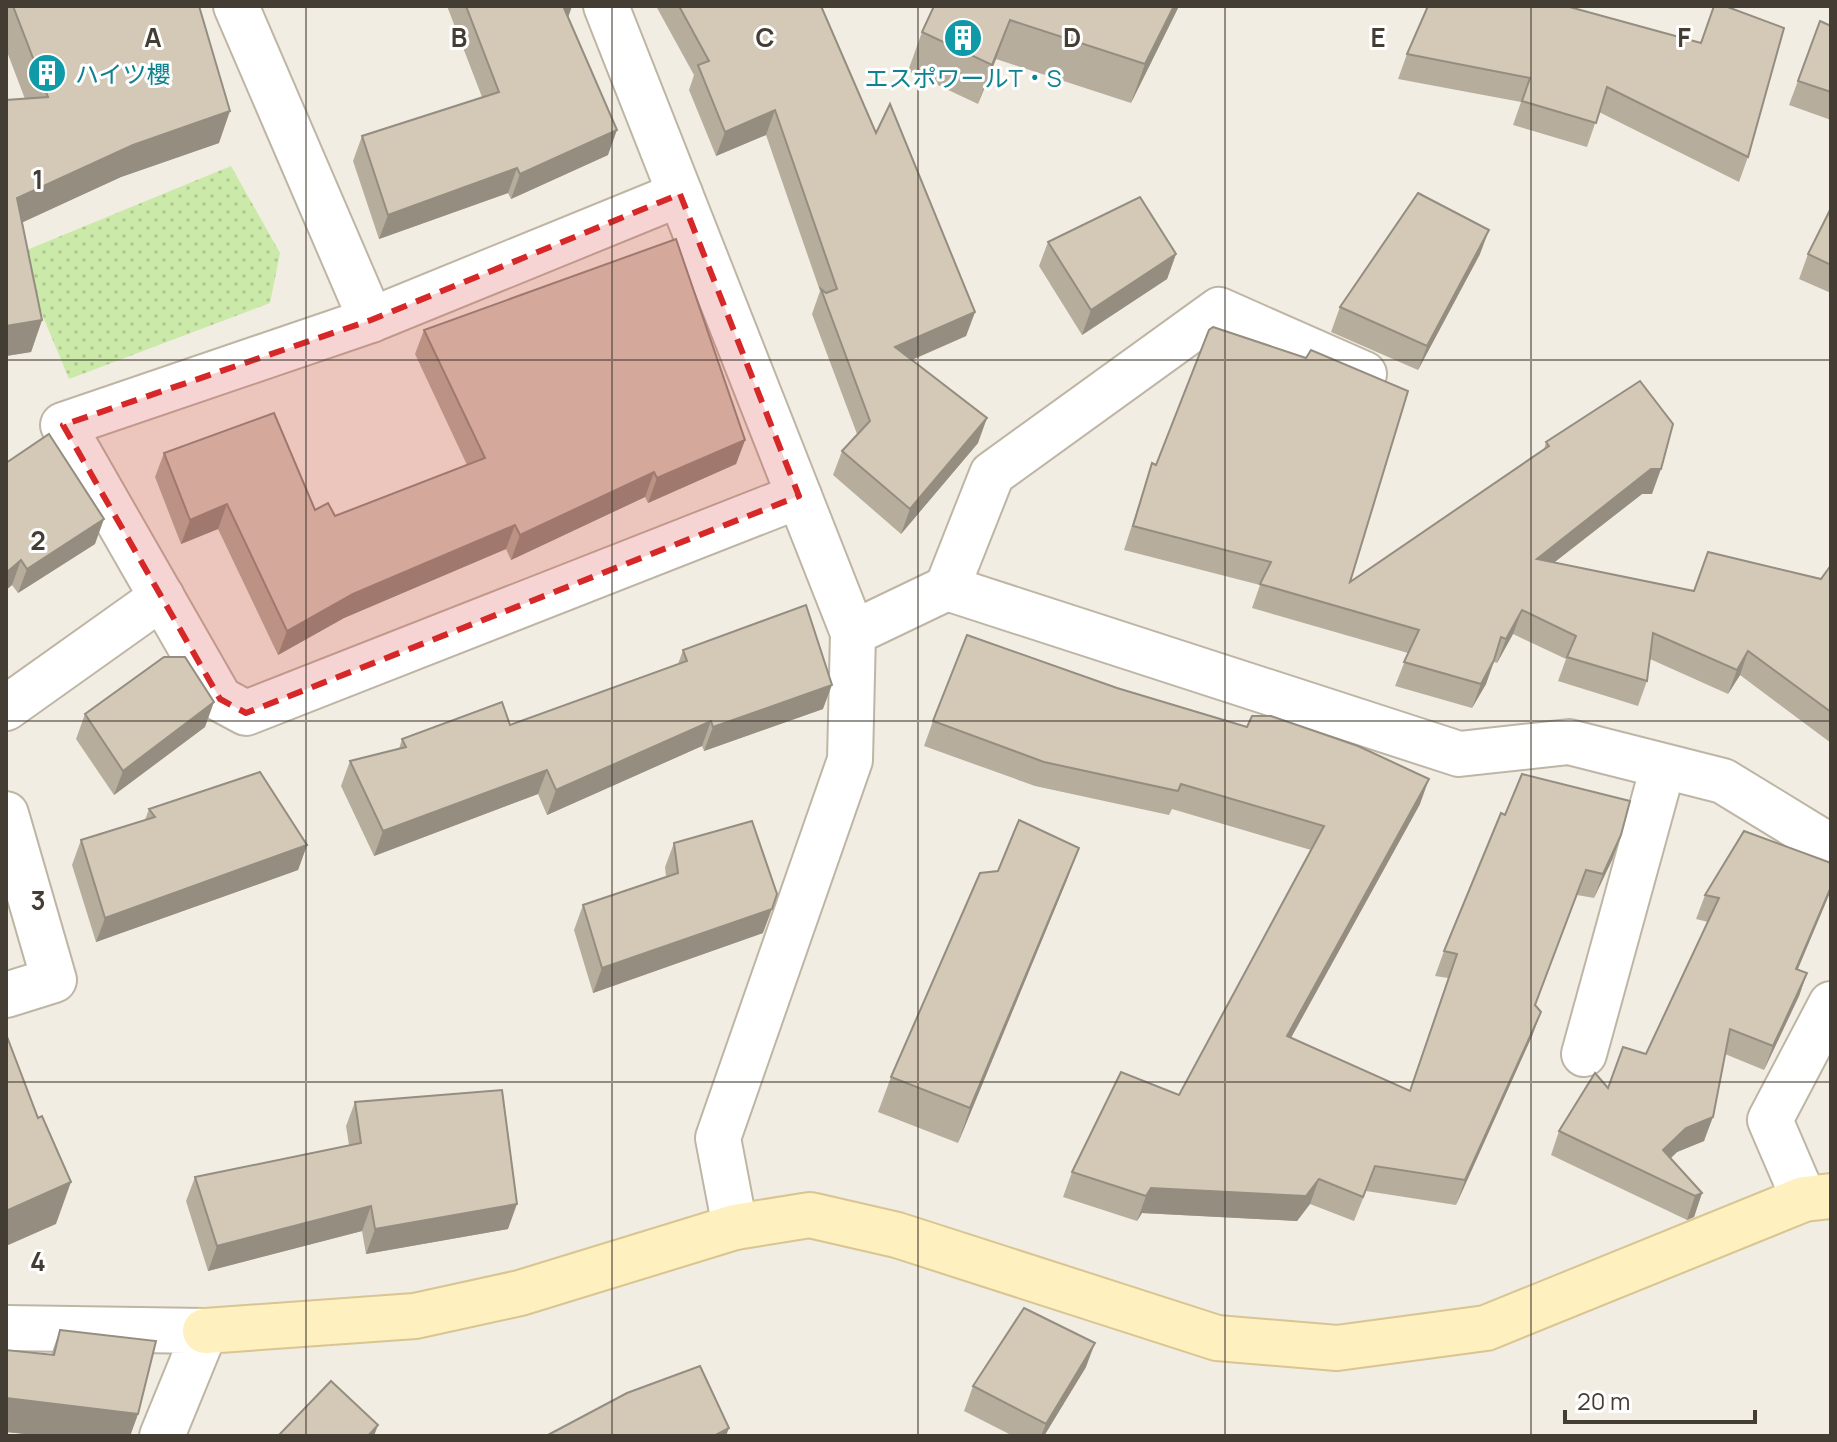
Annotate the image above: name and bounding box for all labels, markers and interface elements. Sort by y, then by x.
building icon: エスポワールT・S [942,17,984,59]
text: A [144,19,162,55]
text: B [451,19,467,55]
text: C [755,19,775,55]
text: D [1063,19,1081,55]
text: E [1370,19,1386,55]
text: F [1677,19,1691,55]
building icon: ハイツ櫻 [26,52,68,94]
place label: ハイツ櫻 [75,57,171,90]
place label: エスポワールT・S [864,61,1062,94]
text: 1 [32,161,44,197]
text: 2 [30,522,46,558]
text: 3 [30,882,46,918]
text: 4 [30,1243,46,1279]
scale bar [1565,1374,1755,1424]
text: 20 m [1577,1384,1630,1417]

